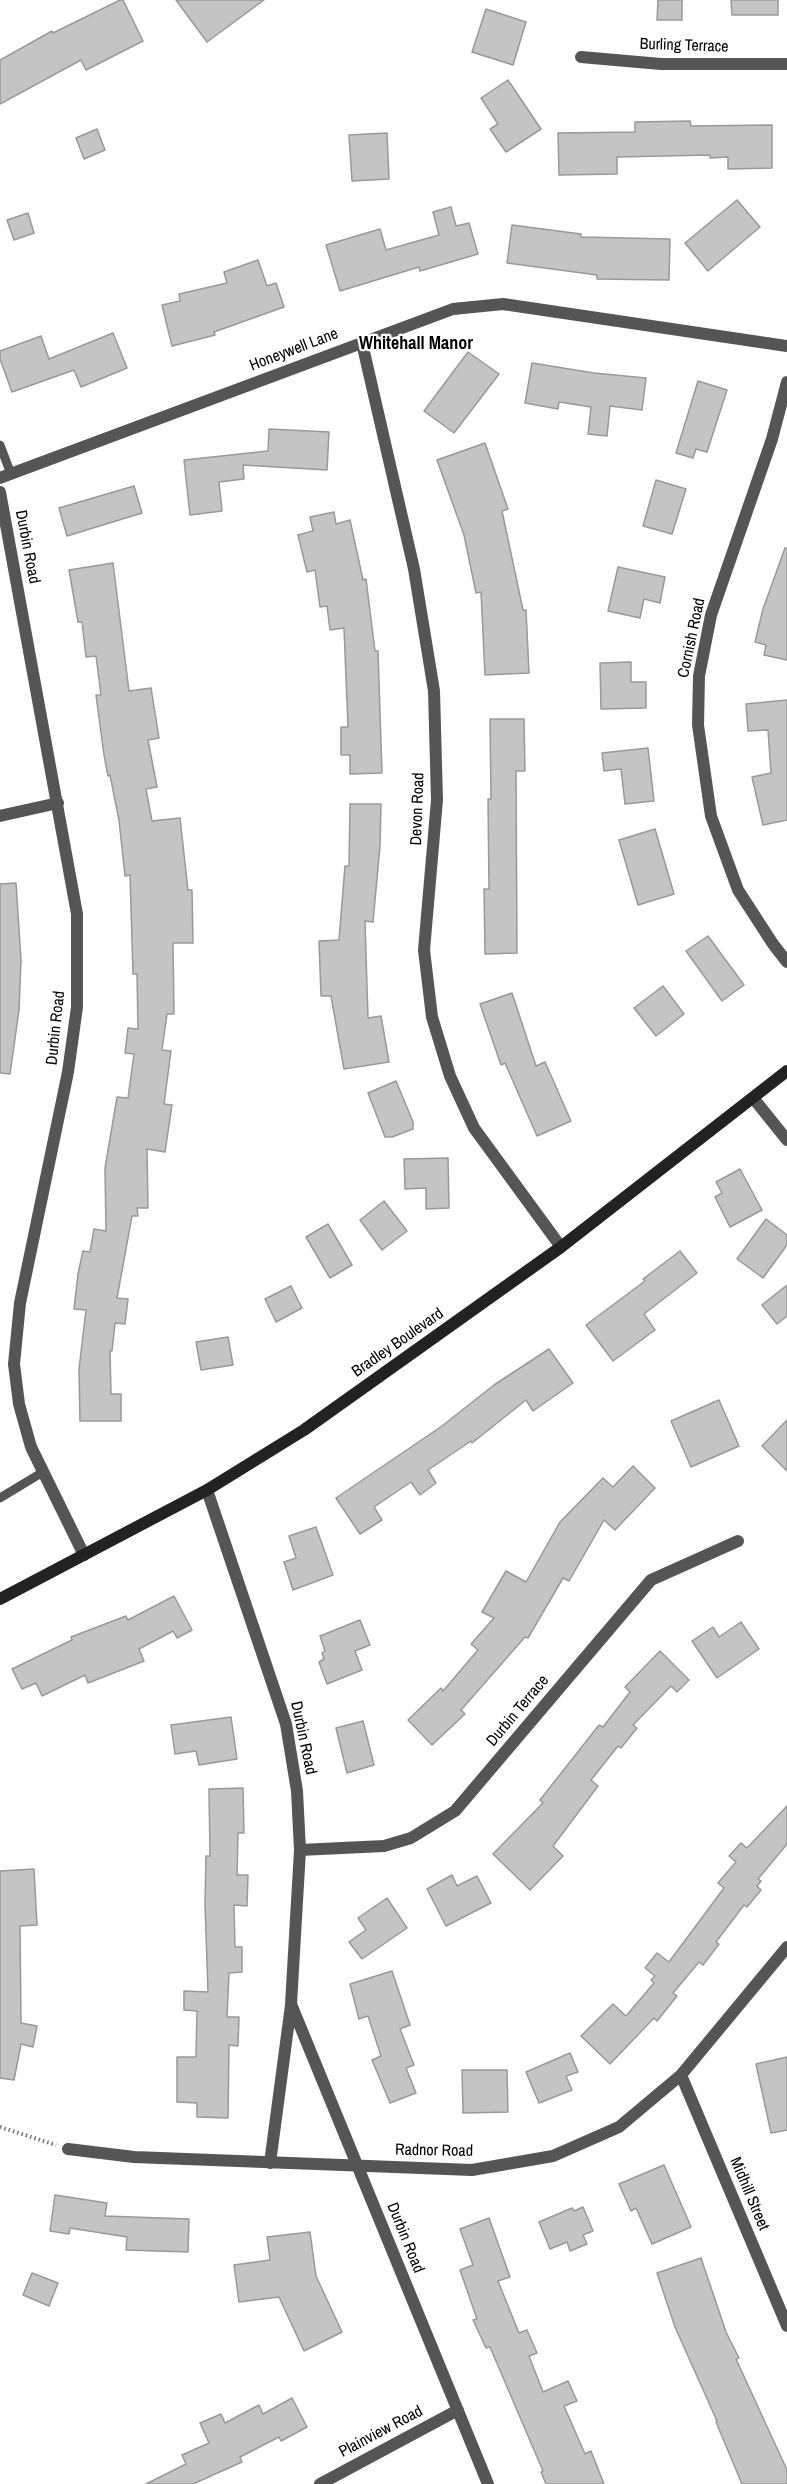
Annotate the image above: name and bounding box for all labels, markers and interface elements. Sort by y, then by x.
street label: Burling Terrace [639,35,729,57]
street label: Honeywell Lane [247,324,341,376]
district label: Whitehall Manor [359,333,473,355]
street label: Durbin Road [10,509,44,585]
street label: Cornish Road [674,596,710,680]
street label: Devon Road [407,772,429,846]
street label: Durbin Road [43,990,69,1066]
street label: Bradley Boulevard [349,1304,447,1382]
street label: Durbin Terrace [483,1672,553,1750]
street label: Durbin Road [286,1700,320,1776]
street label: Radnor Road [395,2141,473,2161]
street label: Midhill Street [725,2155,773,2233]
street label: Durbin Road [382,2200,428,2276]
street label: Plainview Road [336,2402,426,2462]

